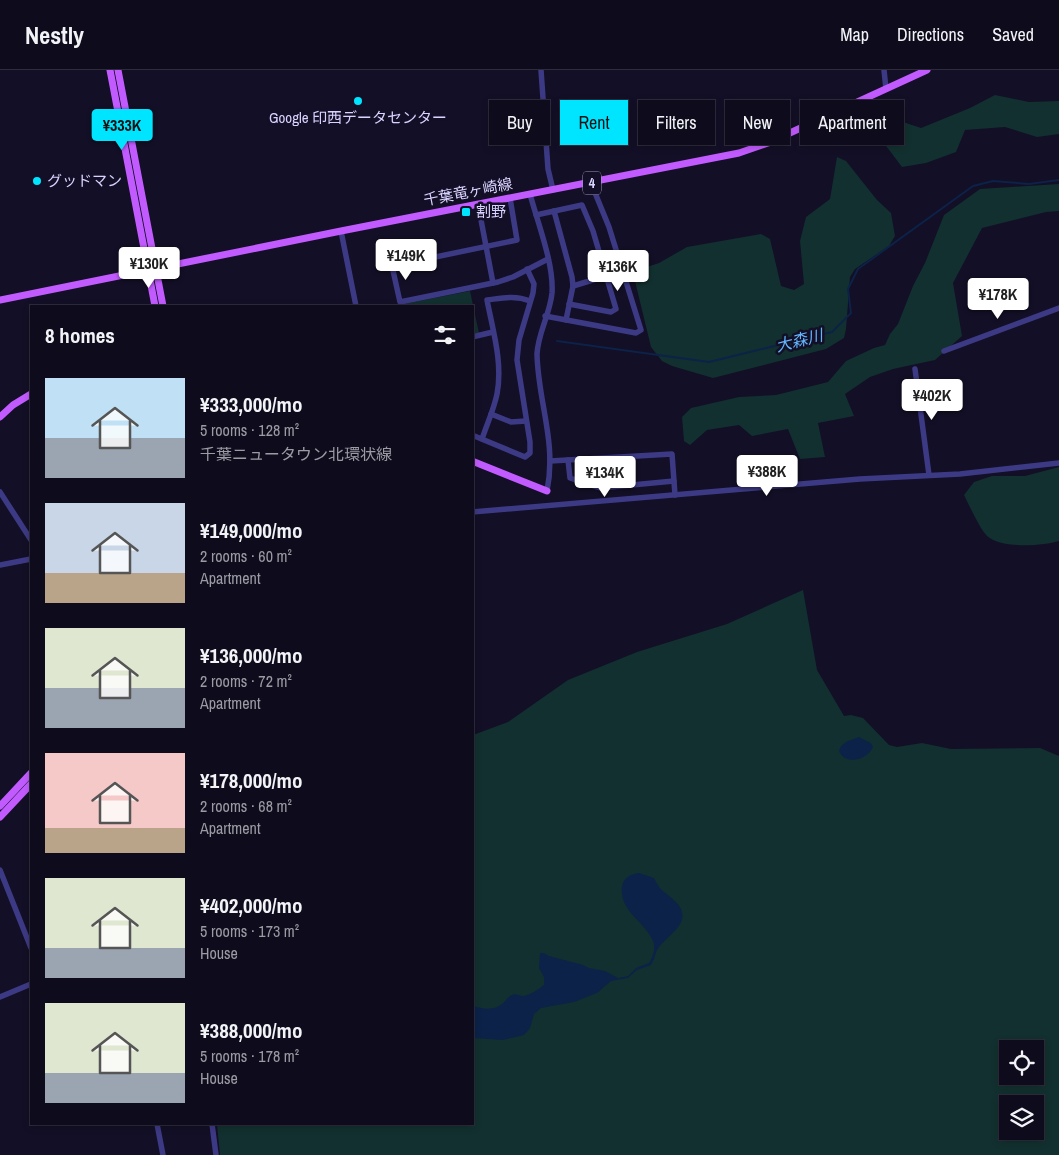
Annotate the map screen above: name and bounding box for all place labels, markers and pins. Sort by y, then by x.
marker: Google 印西データセンター [352,95,364,107]
place label: Google 印西データセンター [269,107,447,128]
pin: ¥333K [87,108,157,151]
place label: グッドマン [47,170,122,191]
marker: グッドマン [31,175,43,187]
place label: 割野 [476,201,506,222]
marker: 割野 [460,206,472,218]
pin: ¥149K [371,238,441,281]
pin: ¥130K [114,246,184,289]
pin: ¥136K [583,250,653,292]
pin: ¥178K [963,278,1033,320]
pin: ¥402K [897,378,967,421]
pin: ¥388K [732,454,802,497]
pin: ¥134K [570,456,640,498]

